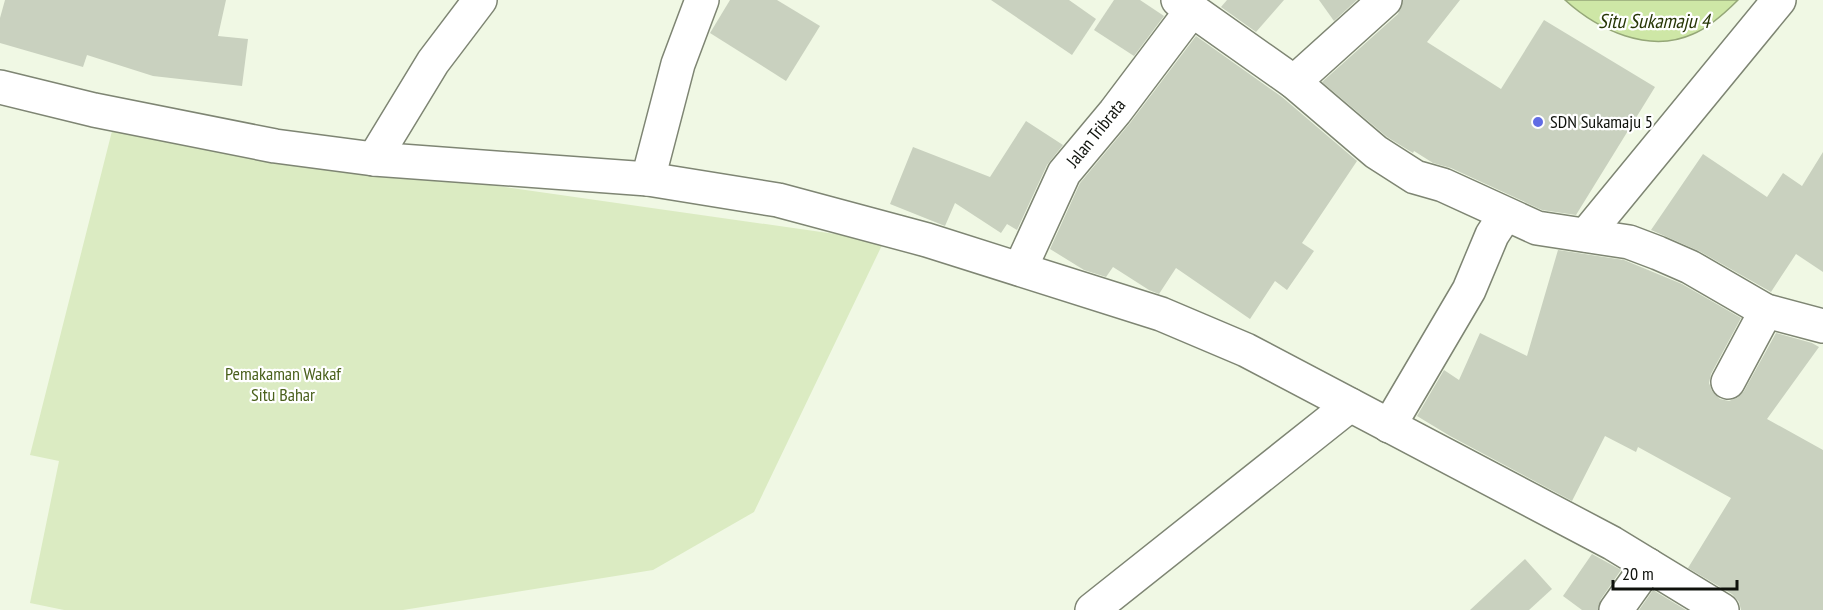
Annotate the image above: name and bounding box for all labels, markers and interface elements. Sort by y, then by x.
water label: Situ Sukamaju 4 [1598,8,1712,34]
street label: Jalan Tribrata [1060,94,1130,172]
place label: SDN Sukamaju 5 [1550,110,1653,133]
marker: SDN Sukamaju 5 [1531,115,1545,129]
park label: Pemakaman Wakaf Situ Bahar [225,362,342,406]
scale bar [1613,553,1738,591]
text: 20 m [1622,562,1654,585]

